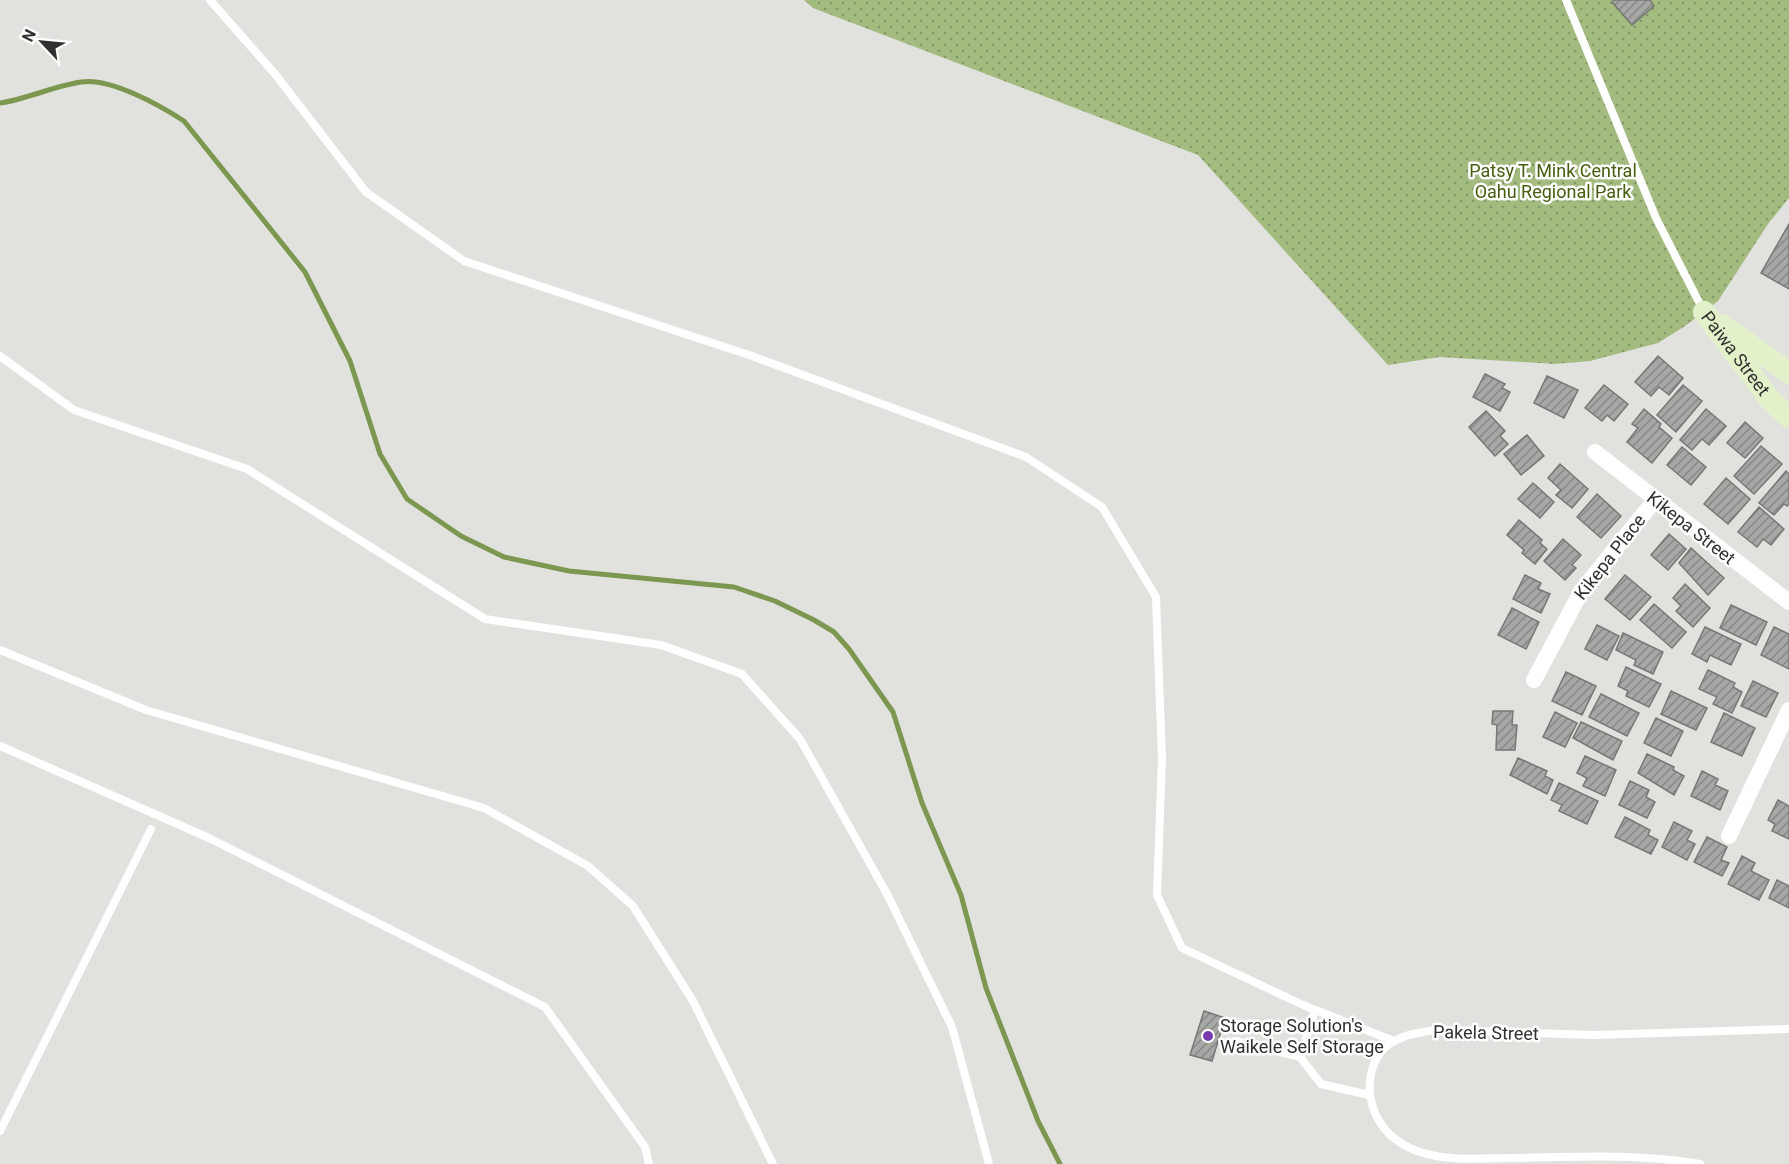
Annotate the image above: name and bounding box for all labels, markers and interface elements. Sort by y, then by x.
north arrow [12,12,72,72]
text: N [18,26,40,45]
park label: Patsy T. Mink Central Oahu Regional Park [1469,160,1637,202]
street label: Paiwa Street [1697,307,1775,400]
street label: Kikepa Street [1643,487,1740,569]
street label: Kikepa Place [1570,510,1650,604]
place label: Storage Solution's Waikele Self Storage [1220,1015,1384,1057]
street label: Pakela Street [1433,1021,1539,1044]
marker: Storage Solution's Waikele Self Storage [1201,1029,1215,1043]

